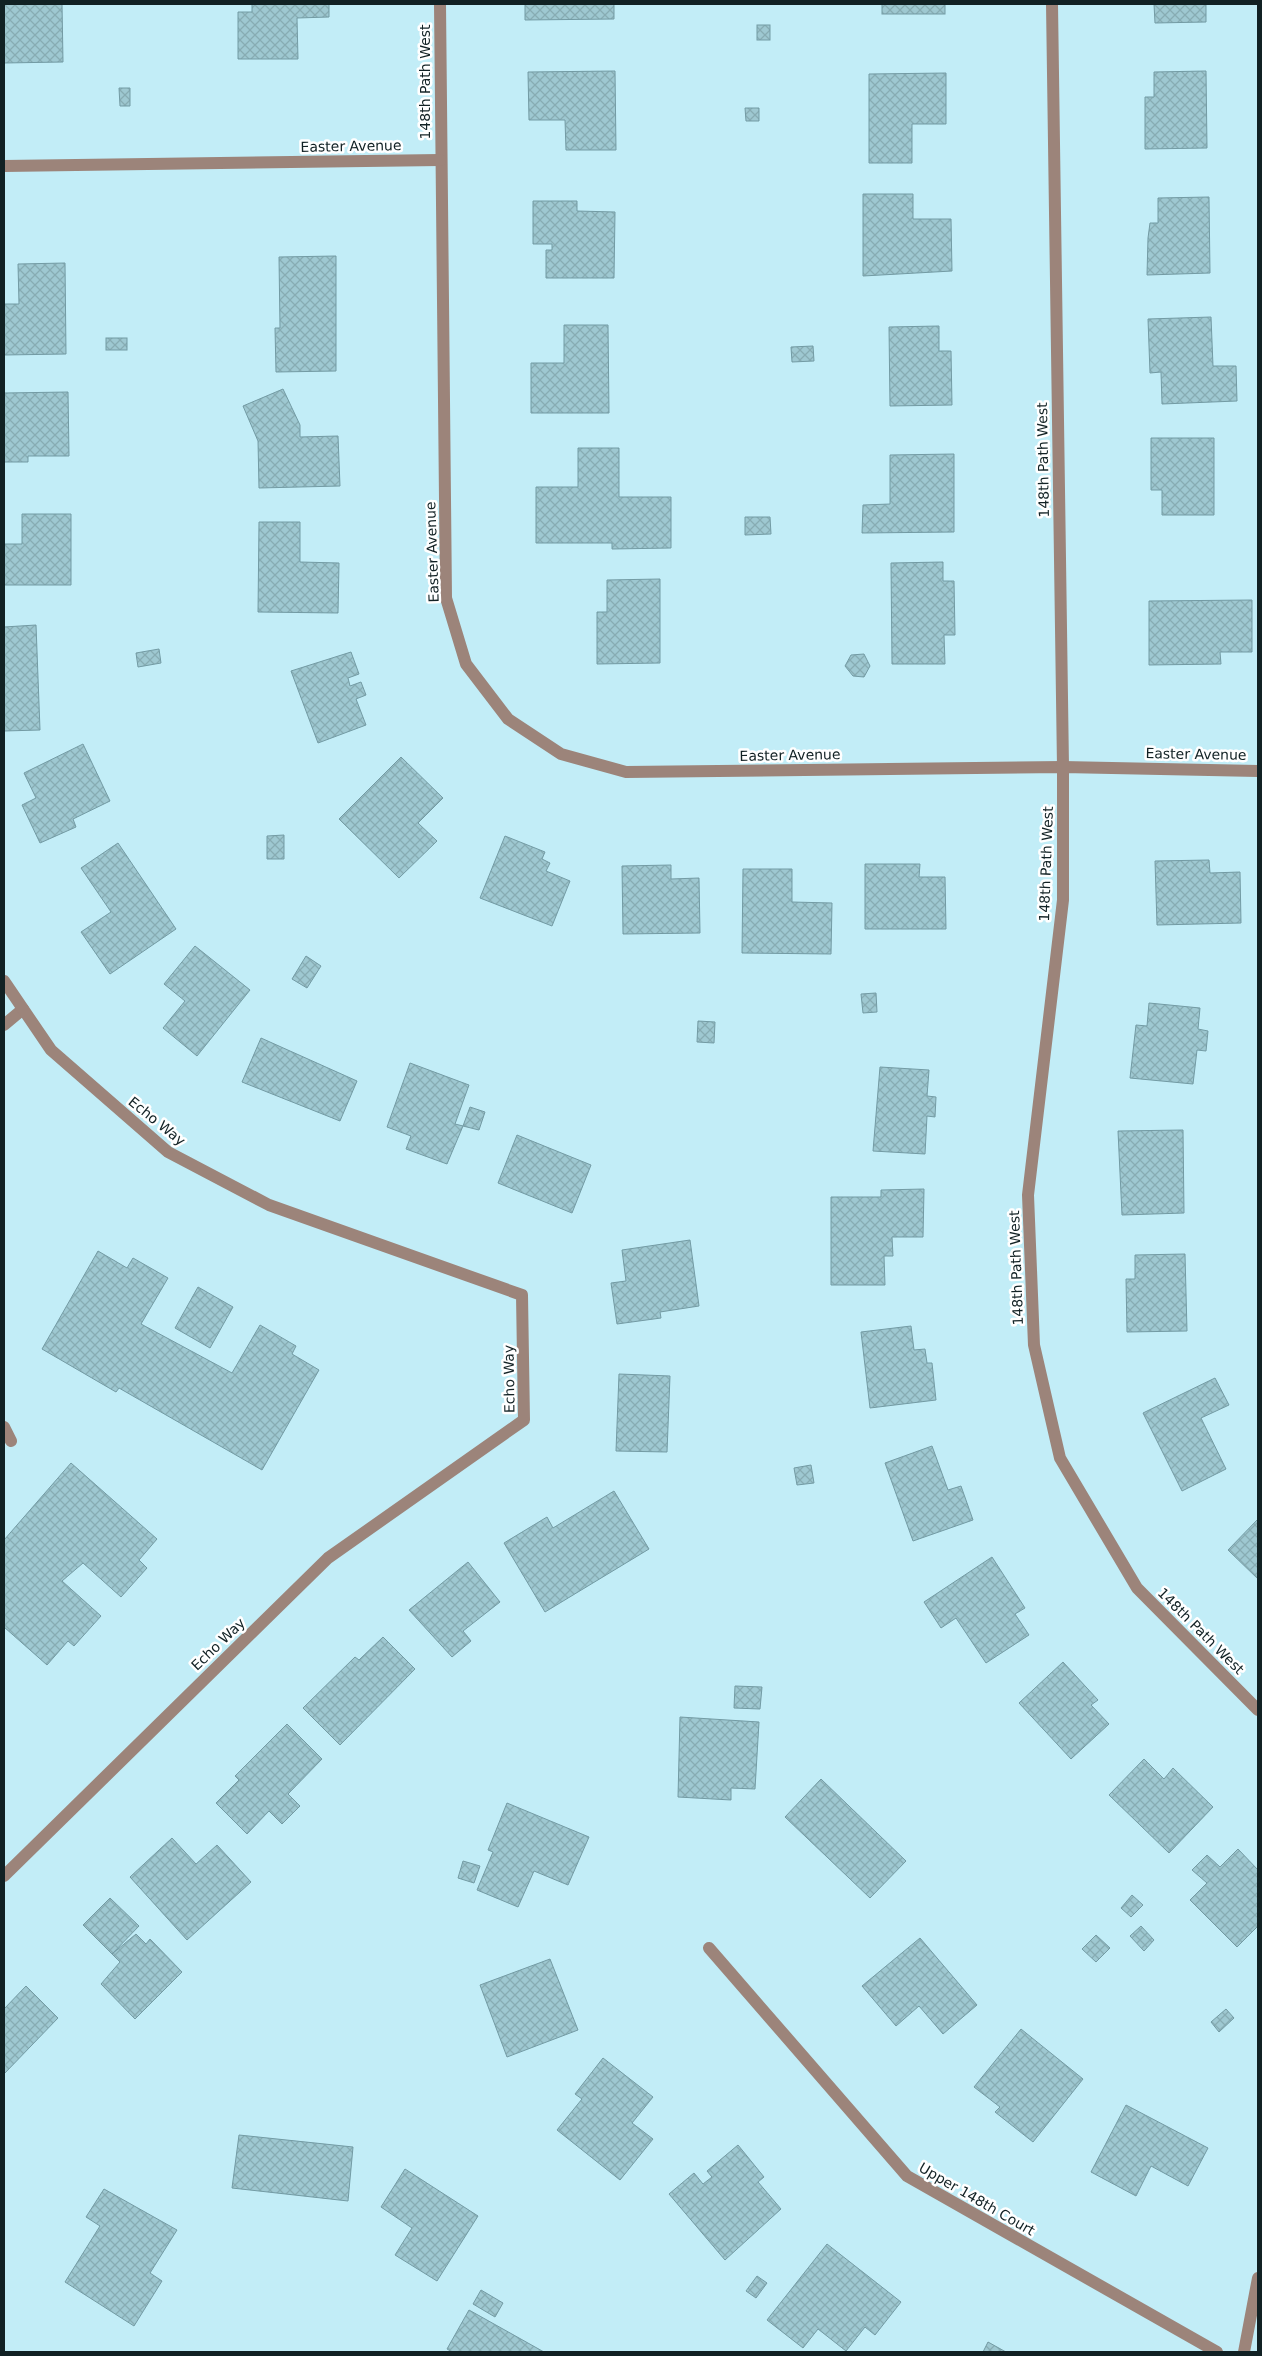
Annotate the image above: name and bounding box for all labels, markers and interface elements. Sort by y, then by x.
street label: 148th Path West [417,24,433,140]
street label: Easter Avenue [300,137,402,155]
street label: 148th Path West [1034,402,1052,518]
street label: Easter Avenue [422,501,442,603]
street label: Easter Avenue [1145,745,1247,763]
street label: Easter Avenue [739,746,841,764]
street label: 148th Path West [1036,806,1056,922]
street label: Echo Way [125,1093,189,1149]
street label: 148th Path West [1006,1210,1026,1326]
street label: Echo Way [500,1345,518,1413]
street label: 148th Path West [1155,1585,1248,1678]
street label: Echo Way [188,1615,248,1673]
street label: Upper 148th Court [916,2159,1038,2239]

